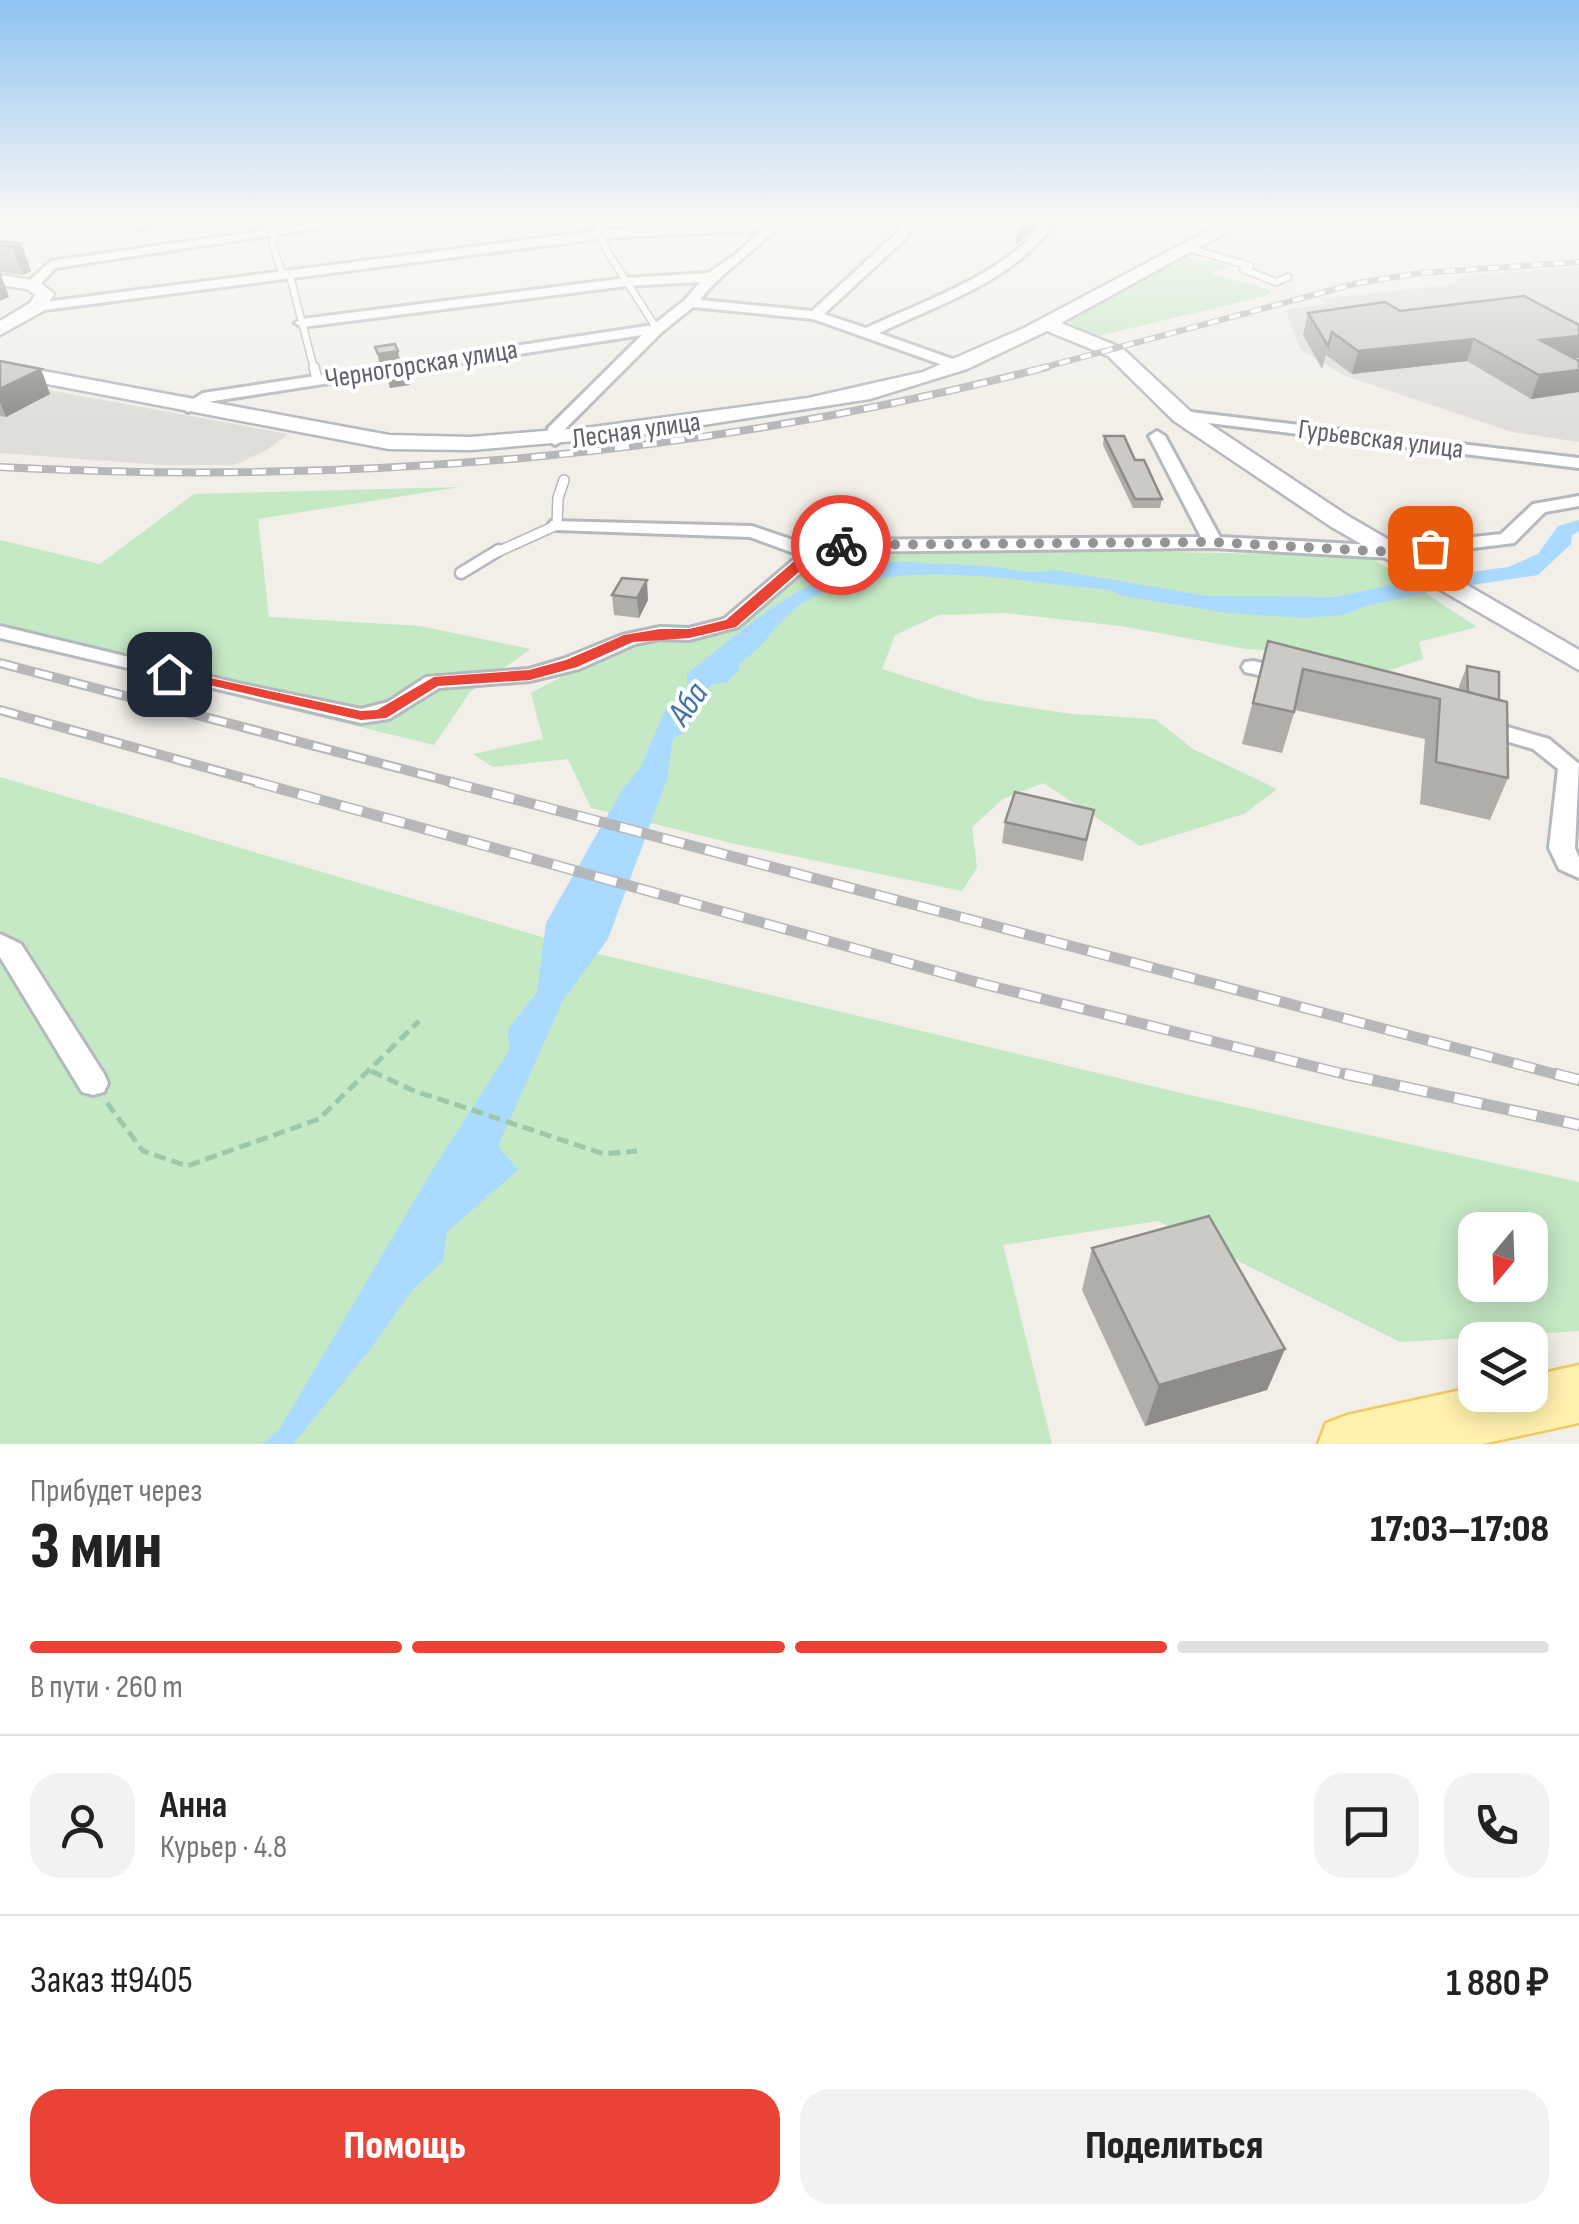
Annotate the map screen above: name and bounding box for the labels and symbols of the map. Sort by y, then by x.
street label: Черногорская улица [323,333,520,396]
street label: Лесная улица [570,405,703,456]
street label: Гурьевская улица [1296,413,1465,466]
courier [791,495,891,595]
pin [1388,506,1473,591]
pin [127,632,212,717]
water label: Аба [657,674,718,735]
north arrow [1458,1212,1548,1302]

